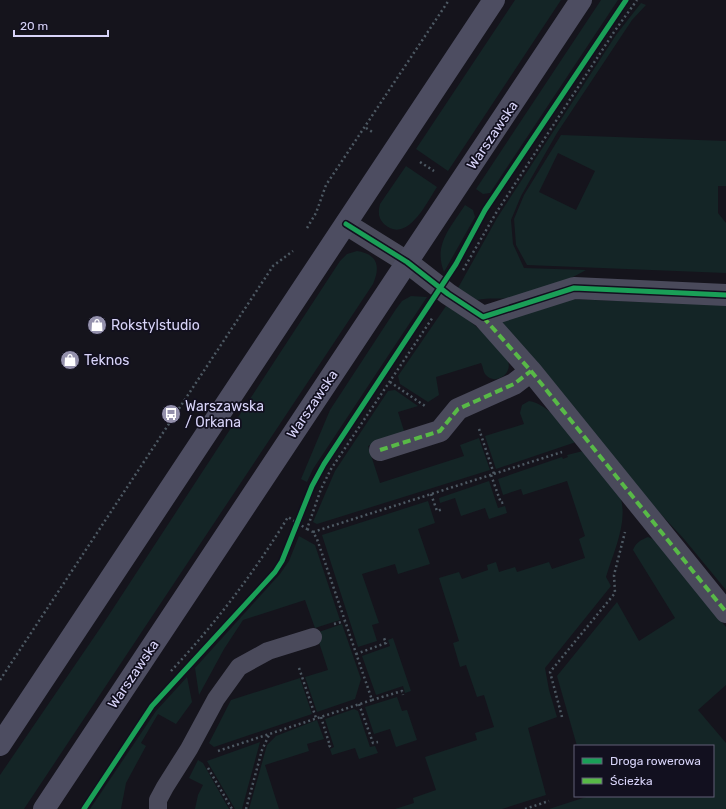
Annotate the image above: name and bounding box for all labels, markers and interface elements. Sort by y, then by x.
scale bar [14,12,108,38]
text: 20 m [20,19,48,33]
street label: Warszawska [463,98,522,173]
shop icon: Rokstylstudio [86,314,108,336]
place label: Rokstylstudio [111,317,200,334]
shop icon: Teknos [59,349,81,371]
place label: Teknos [84,352,130,369]
street label: Warszawska [283,367,342,442]
place label: Warszawska / Orkana [185,398,264,431]
bus stop icon: Warszawska / Orkana [160,403,182,425]
street label: Warszawska [104,637,163,712]
legend [574,745,714,797]
text: Droga rowerowa [610,754,701,768]
text: Ścieżka [610,774,653,788]

